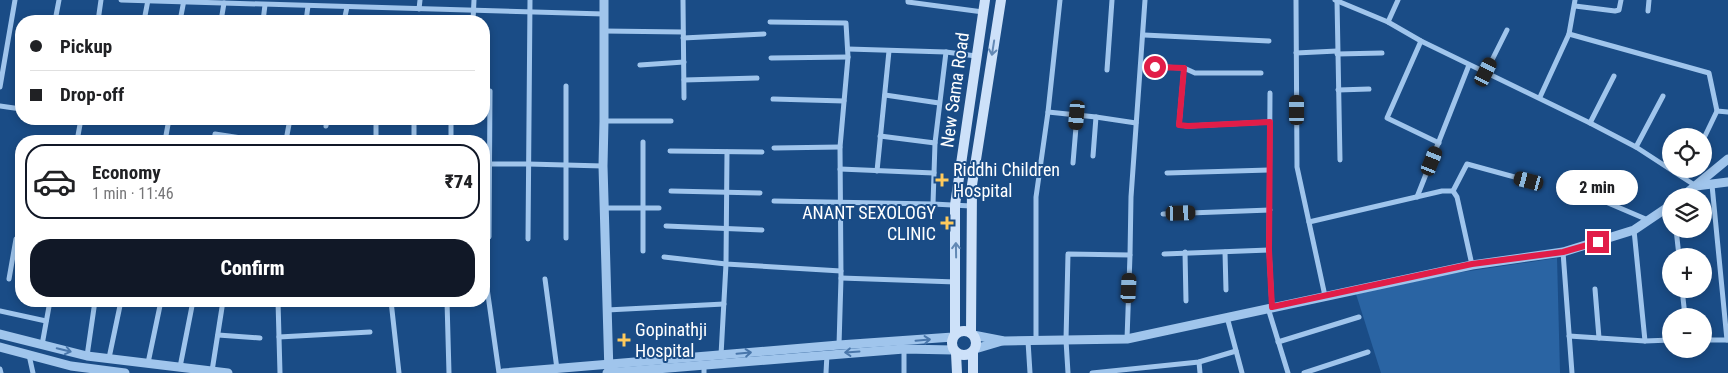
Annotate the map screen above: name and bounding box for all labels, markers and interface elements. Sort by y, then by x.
street label: New Sama Road [936,31,973,149]
text: Pickup [60,35,112,58]
one-way arrow [988,40,998,56]
car [1472,55,1499,89]
route start [1144,56,1166,78]
text: Drop-off [60,83,124,106]
car [1289,95,1304,125]
car [1068,99,1085,131]
map controls [1662,128,1712,358]
button: locate [1662,128,1712,178]
car [1419,144,1444,178]
icon: car [32,159,77,204]
place label: Riddhi Children Hospital [953,159,1060,201]
text: Economy [92,161,161,184]
text: ₹74 [445,170,473,193]
car [1512,170,1545,192]
callout: 2 min [1557,170,1639,204]
marker: Riddhi Children Hospital [935,173,949,187]
text: 2 min [1579,178,1615,197]
text: 1 min · 11:46 [92,184,174,203]
button: layers [1662,188,1712,238]
place label: ANANT SEXOLOGY CLINIC [802,202,937,244]
car [1165,205,1196,221]
marker: ANANT SEXOLOGY CLINIC [940,216,954,230]
route end [1587,231,1609,253]
button: Confirm [30,239,475,297]
one-way arrow [951,242,961,258]
button: + [1662,248,1712,298]
car [1120,273,1137,303]
button: − [1662,308,1712,358]
place label: Gopinathji Hospital [635,319,707,361]
marker: Gopinathji Hospital [617,333,631,347]
one-way arrow [915,335,931,344]
one-way arrow [56,346,72,355]
one-way arrow [736,348,752,358]
one-way arrow [844,348,860,357]

